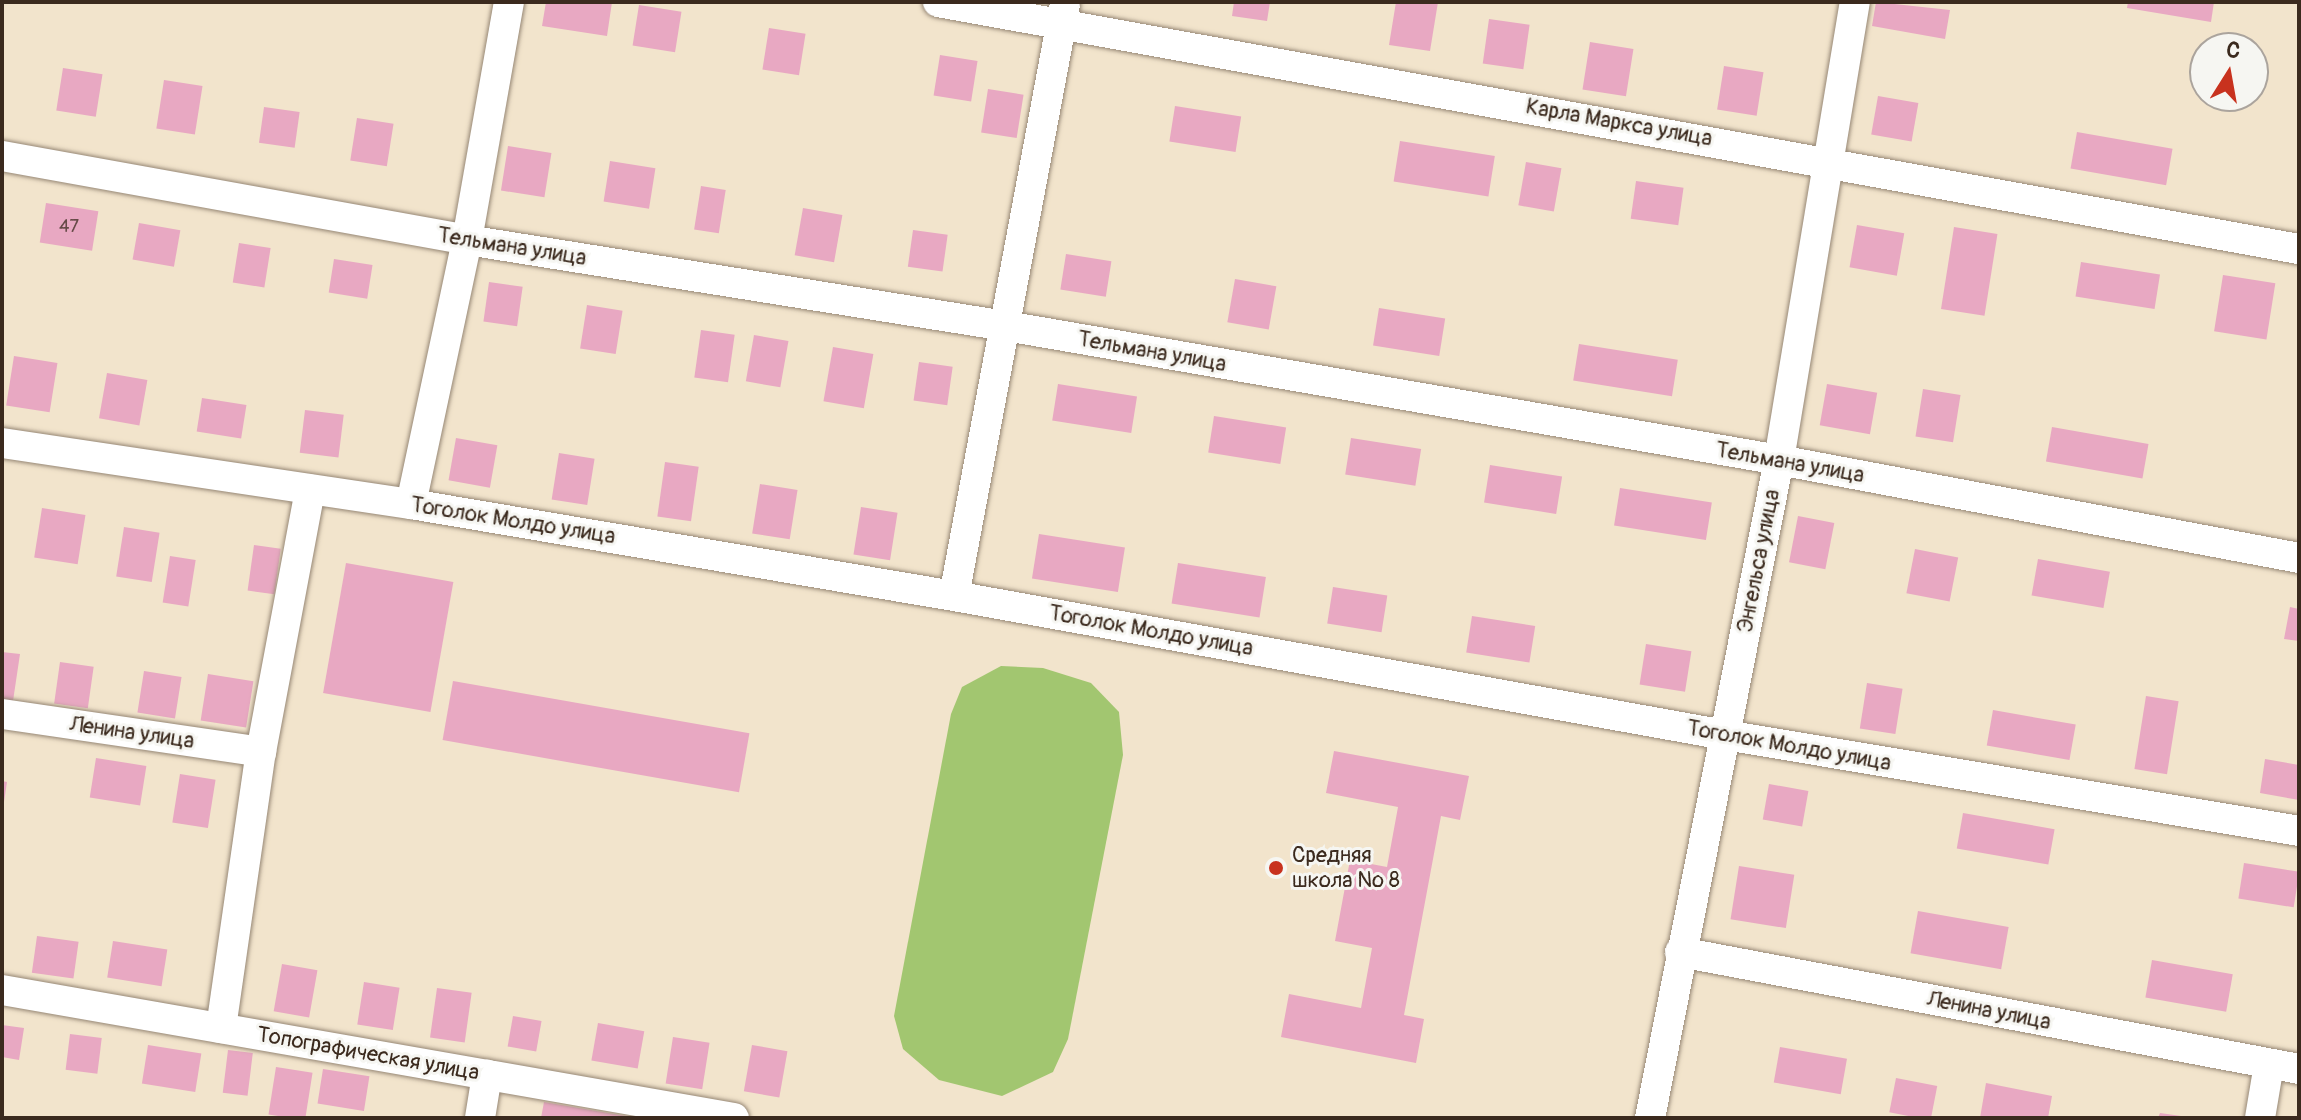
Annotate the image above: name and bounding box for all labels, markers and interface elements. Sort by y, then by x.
north arrow [2189,32,2269,112]
text: С [2224,35,2243,65]
street label: Карла Маркса улица [1524,94,1714,152]
house number: 47 [59,216,79,238]
street label: Тельмана улица [436,222,588,272]
street label: Тельмана улица [1076,326,1228,378]
street label: Тельмана улица [1714,437,1866,489]
street label: Энгельса улица [1732,487,1786,635]
street label: Тоголок Молдо улица [409,492,617,550]
street label: Тоголок Молдо улица [1047,600,1255,662]
street label: Ленина улица [68,711,196,755]
street label: Тоголок Молдо улица [1685,715,1893,777]
place label: Средняя школа № 8 [1292,842,1400,894]
marker: Средняя школа № 8 [1267,859,1285,877]
street label: Ленина улица [1925,986,2053,1036]
street label: Топографическая улица [255,1021,481,1087]

